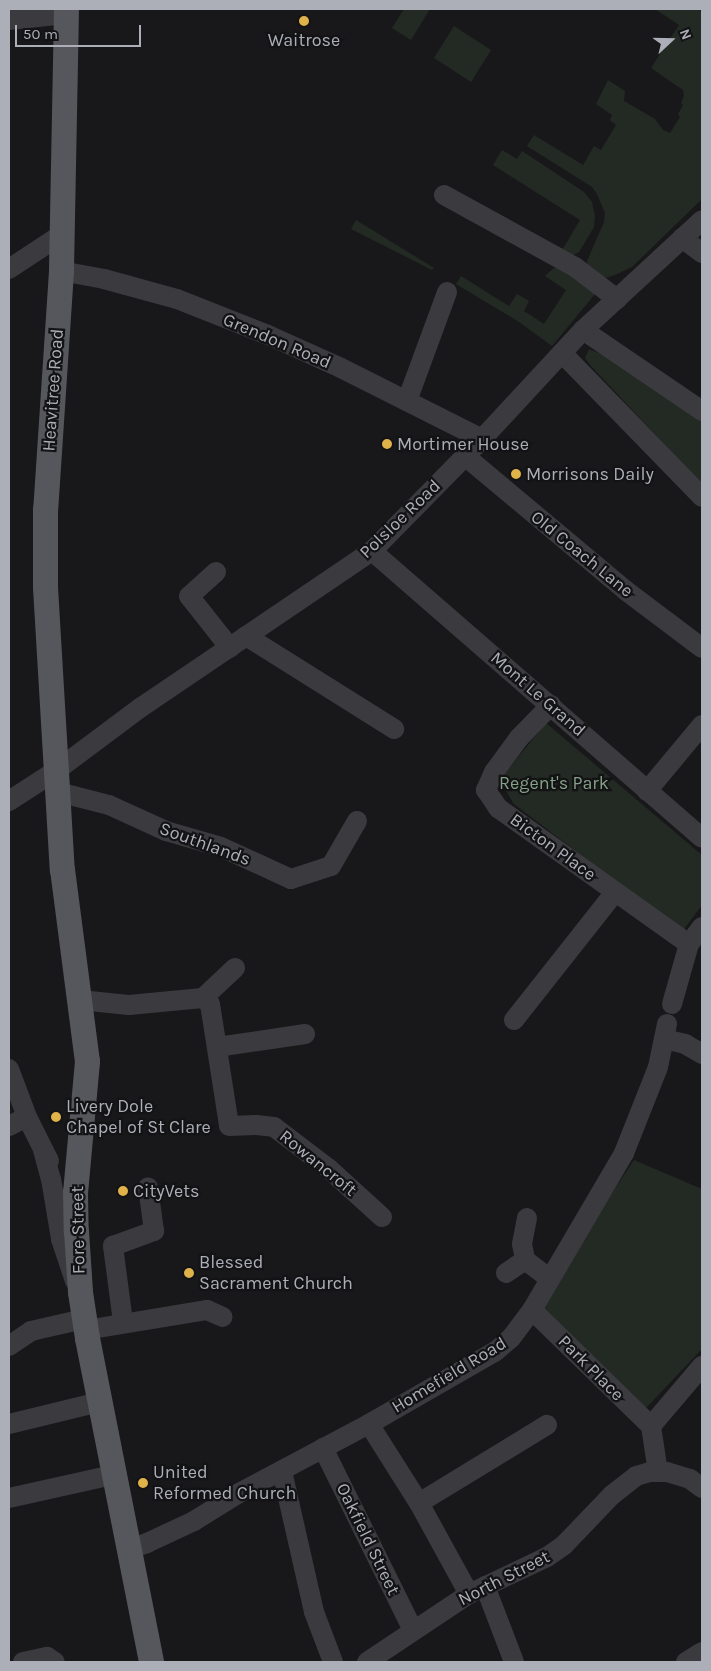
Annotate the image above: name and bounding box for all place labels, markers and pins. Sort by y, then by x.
marker: Waitrose [298,15,310,27]
place label: Waitrose [268,29,340,51]
place label: Mortimer House [397,433,529,455]
marker: Mortimer House [381,438,393,450]
place label: Morrisons Daily [526,463,654,485]
marker: Morrisons Daily [510,468,522,480]
place label: Livery Dole Chapel of St Clare [66,1096,211,1138]
marker: Livery Dole Chapel of St Clare [50,1111,62,1123]
place label: CityVets [133,1180,200,1202]
marker: CityVets [117,1185,129,1197]
place label: Blessed Sacrament Church [199,1252,353,1294]
marker: Blessed Sacrament Church [183,1267,195,1279]
place label: United Reformed Church [153,1462,296,1505]
marker: United Reformed Church [137,1477,149,1489]

